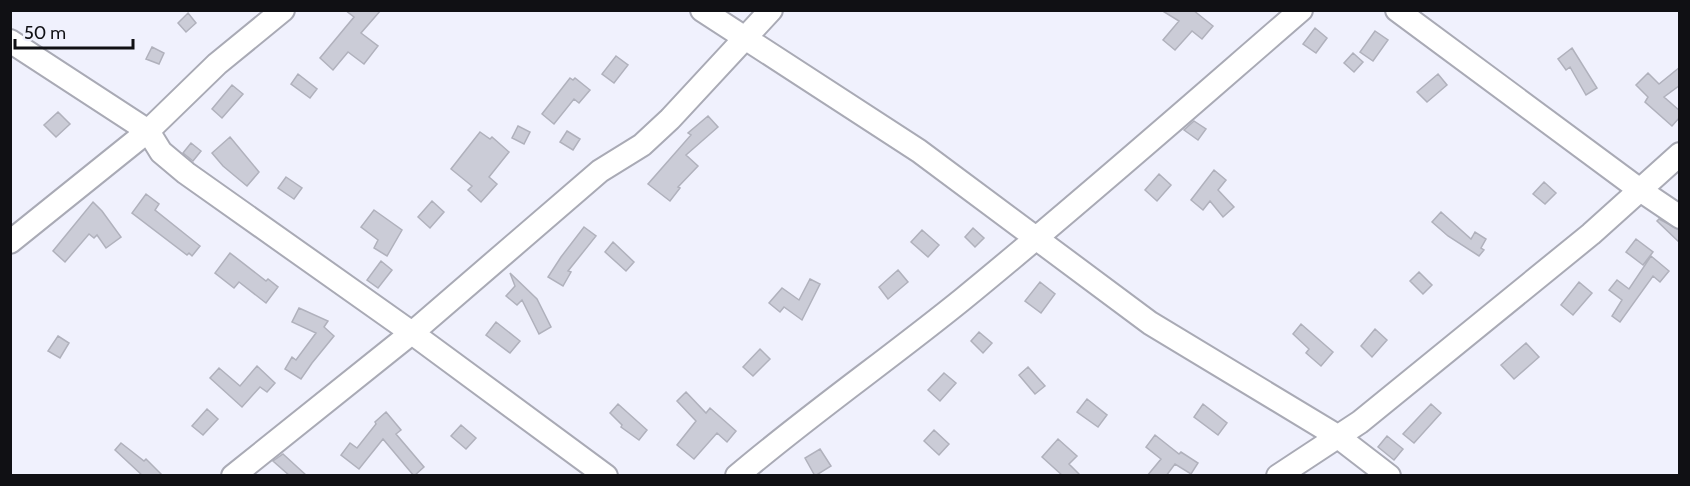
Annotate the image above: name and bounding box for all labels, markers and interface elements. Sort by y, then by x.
scale bar [15,12,134,50]
text: 50 m [24,22,66,44]

